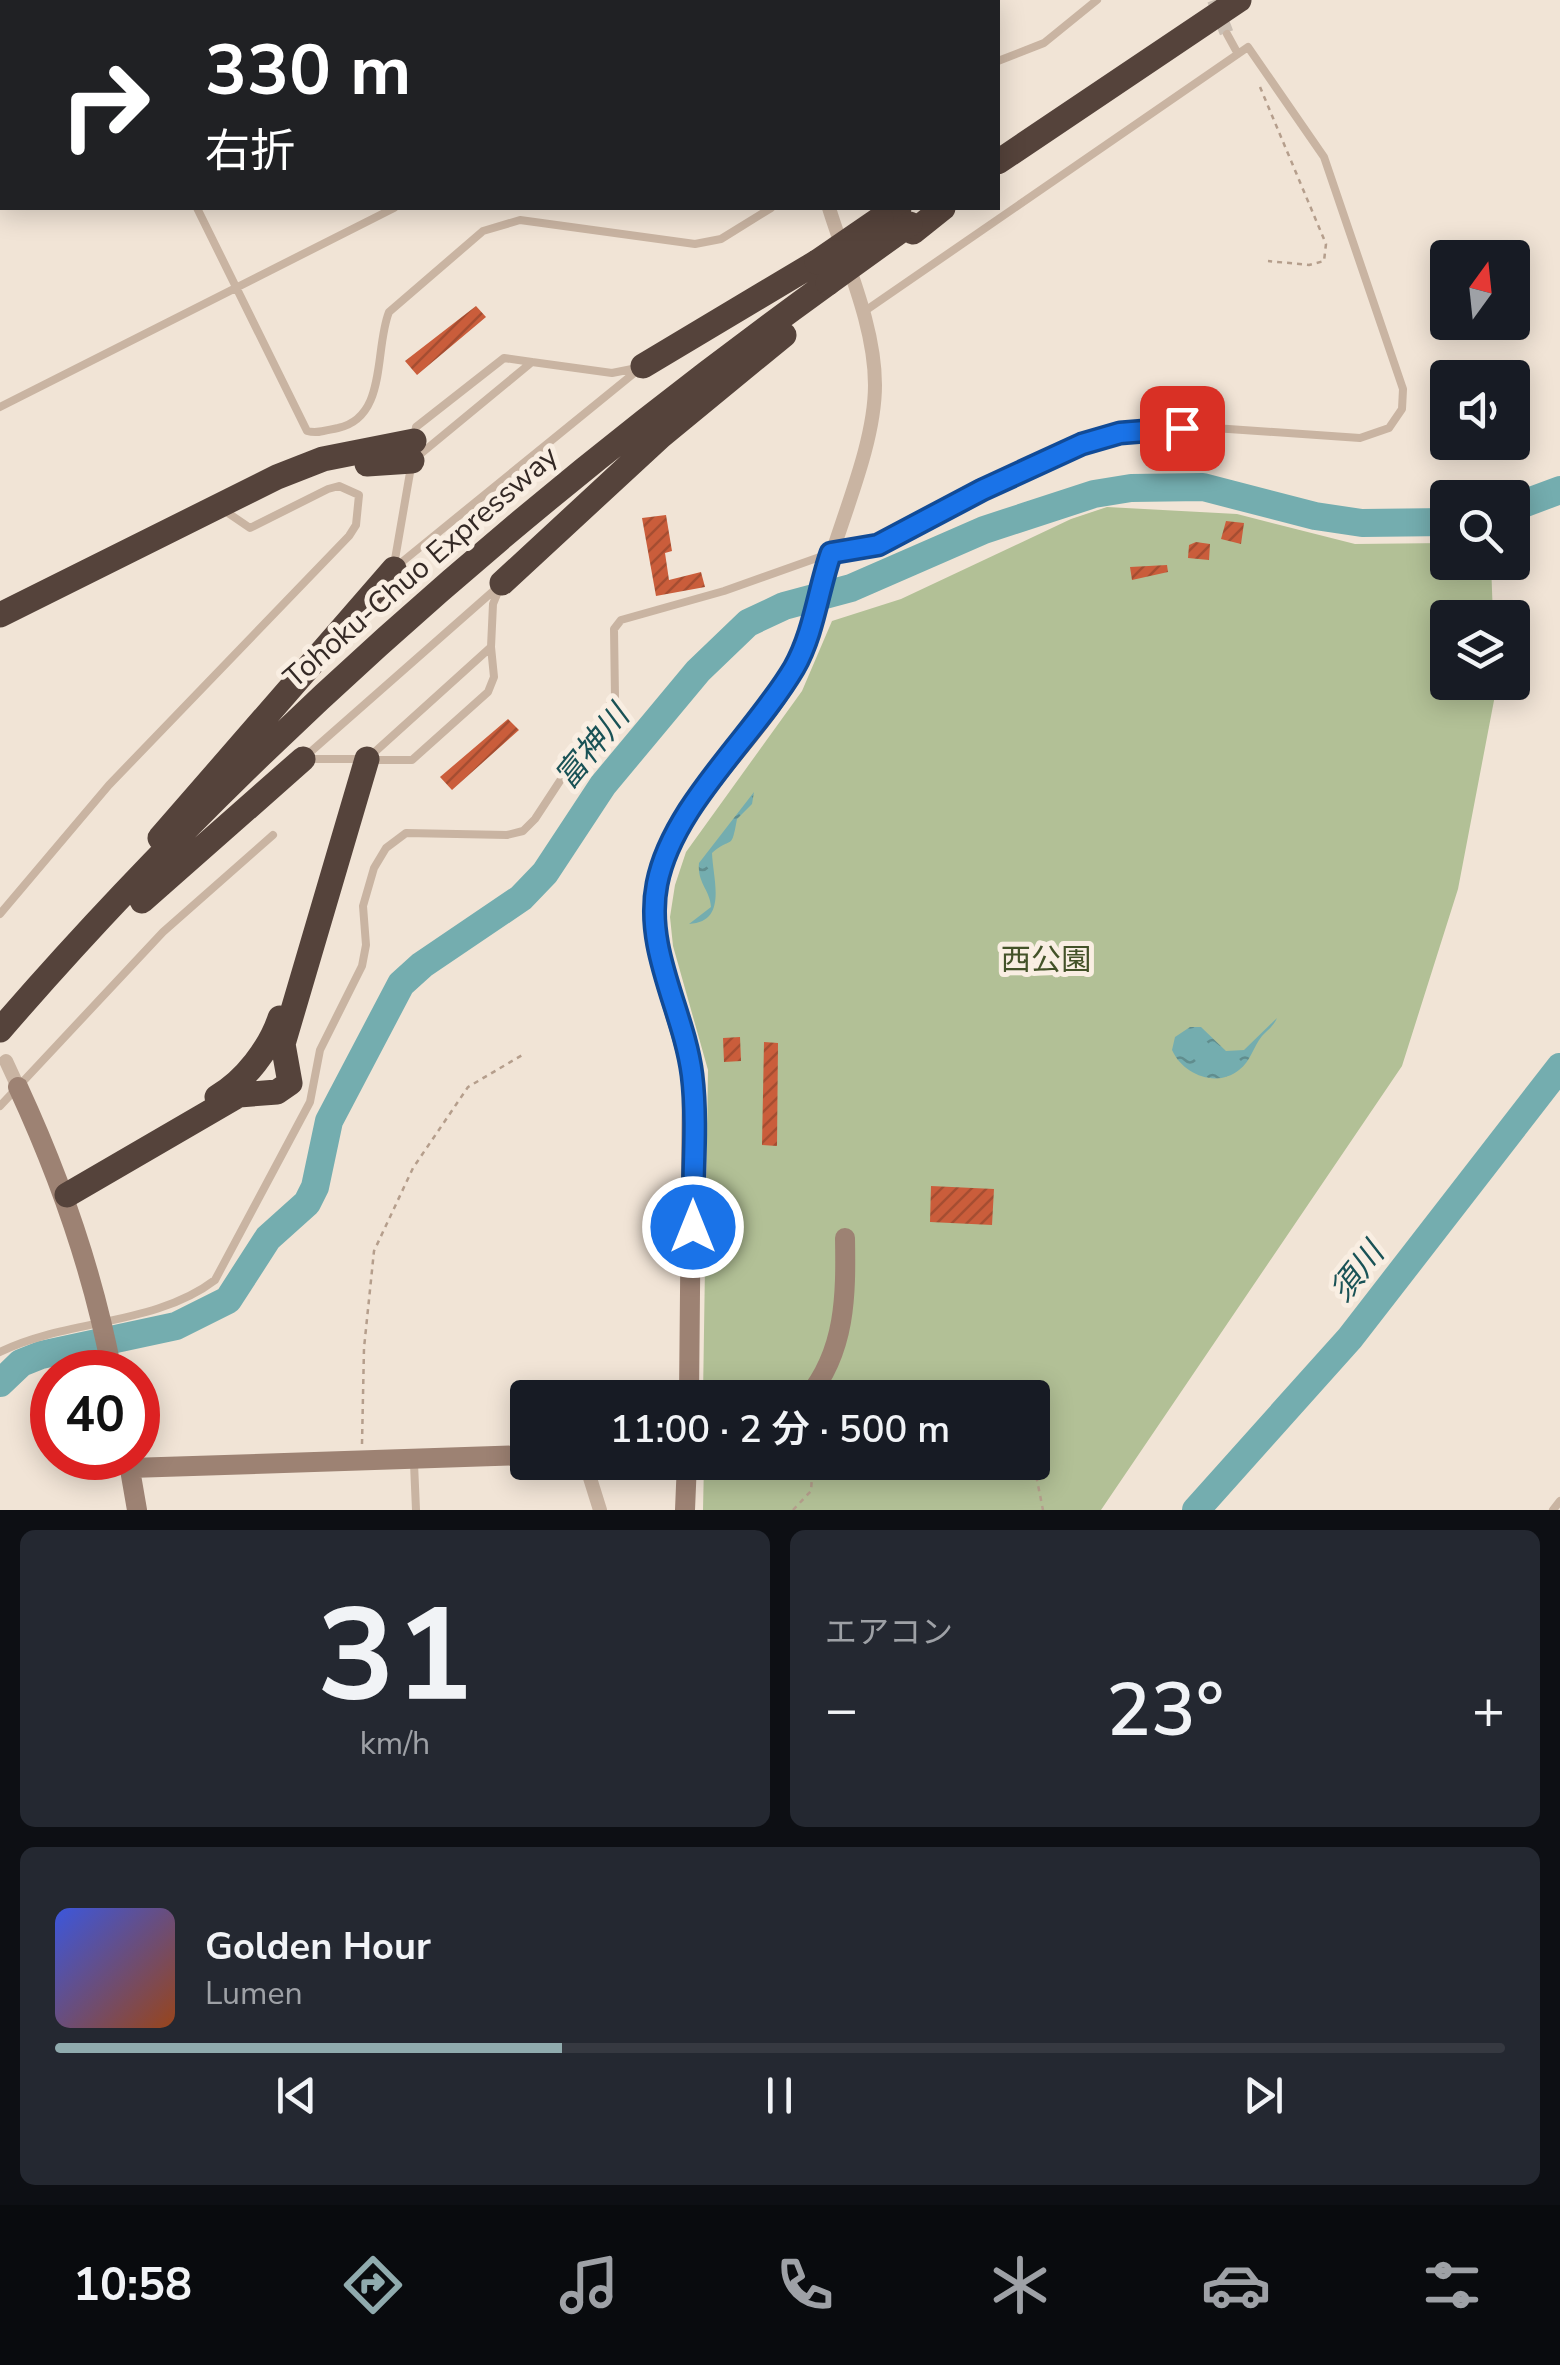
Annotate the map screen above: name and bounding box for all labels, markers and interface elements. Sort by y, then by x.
text: 330 m [205,23,411,119]
icon: right [40,40,170,170]
text: 右折 [205,121,295,182]
north arrow [1430,240,1530,340]
map controls [1430,240,1530,700]
button: sound [1430,360,1530,460]
pin [1140,386,1225,471]
icon: arrive [1155,401,1210,456]
street label: Tohoku-Chuo Expressway [275,436,567,698]
button: search [1430,480,1530,580]
button: layers [1430,600,1530,700]
water label: 富神川 [545,694,641,798]
park label: 西公園 [1001,940,1091,981]
position arrow [641,1175,745,1279]
water label: 須川 [1320,1231,1395,1310]
speed limit sign: 40 [30,1350,160,1480]
text: 11:00 · 2 分 · 500 m [610,1404,950,1455]
text: 31 [317,1568,473,1745]
text: エアコン [825,1611,953,1654]
text: 23° [1106,1659,1224,1761]
text: − [825,1672,858,1747]
text: + [1472,1672,1505,1747]
text: km/h [360,1722,430,1765]
text: Golden Hour [205,1921,431,1972]
text: Lumen [205,1972,303,2015]
icon: previous [269,2068,324,2123]
icon: pause [752,2068,807,2123]
icon: next [1236,2068,1291,2123]
icon: directions [338,2250,408,2320]
icon: music [554,2250,624,2320]
icon: phone [770,2250,840,2320]
icon: climate [985,2250,1055,2320]
icon: car [1201,2250,1271,2320]
icon: filters [1417,2250,1487,2320]
text: 10:58 [73,2255,192,2316]

